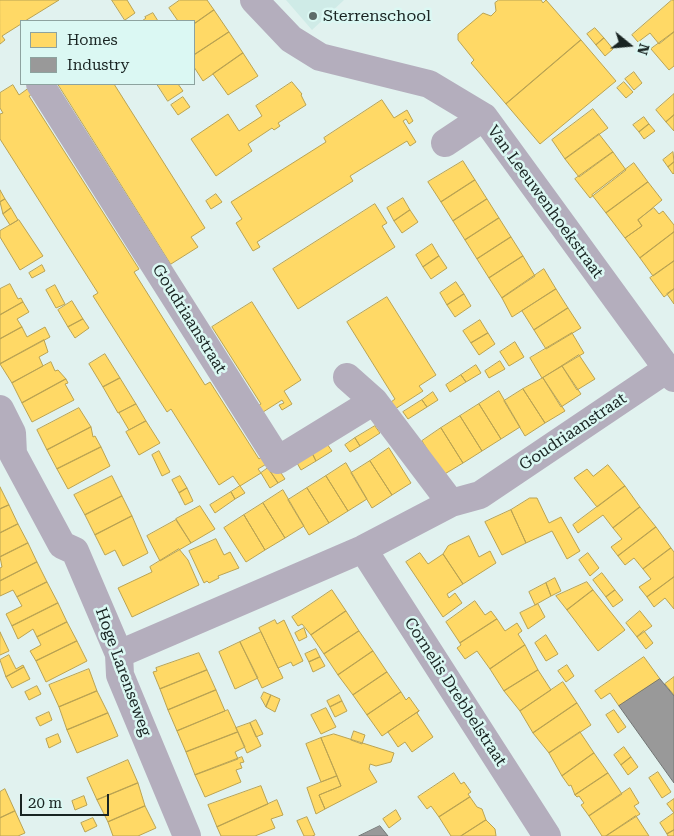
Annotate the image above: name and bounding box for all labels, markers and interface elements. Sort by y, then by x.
place label: Sterrenschool [323,6,431,26]
marker: Sterrenschool [307,10,319,22]
legend [20,20,195,85]
north arrow [604,20,654,70]
text: Homes [67,31,118,49]
text: N [634,42,653,57]
text: Industry [67,56,129,74]
street label: Van Leeuwenhoekstraat [483,122,607,282]
street label: Goudriaanstraat [148,261,230,377]
street label: Goudriaanstraat [516,389,630,475]
street label: Hoge Larenseweg [91,605,155,739]
street label: Cornelis Drebbelstraat [400,614,510,770]
scale bar [22,784,111,816]
text: 20 m [28,794,62,812]

